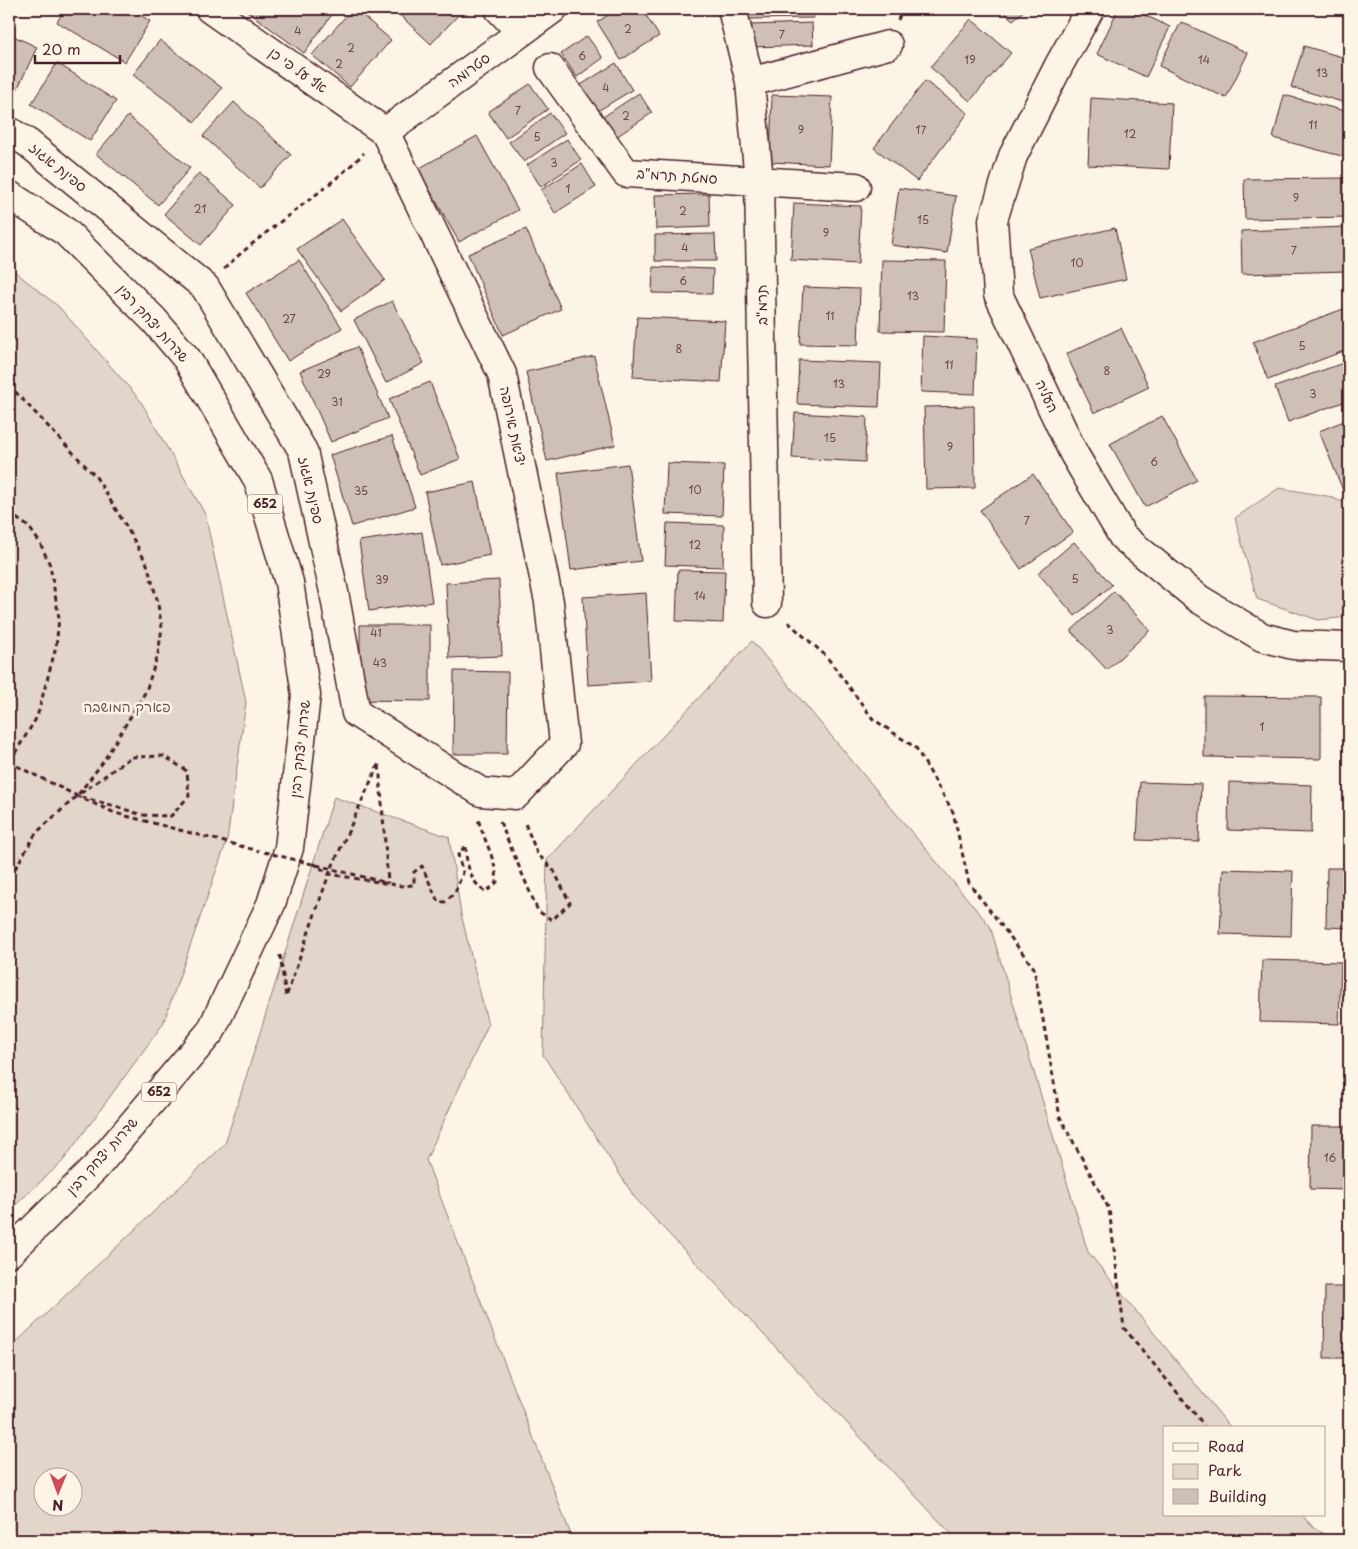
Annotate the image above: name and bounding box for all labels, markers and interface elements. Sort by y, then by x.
house number: 2 [624,20,632,37]
house number: 4 [294,22,302,39]
house number: 7 [779,26,785,43]
scale bar [35,32,120,64]
text: 20 m [42,37,81,60]
house number: 2 [347,39,355,56]
street label: אף על פי כן [265,42,332,98]
street label: סטרומה [443,47,494,92]
house number: 6 [578,47,586,64]
house number: 19 [964,51,976,68]
house number: 14 [1198,51,1210,68]
house number: 2 [335,55,343,72]
house number: 13 [1316,64,1328,81]
house number: 4 [602,79,610,96]
house number: 7 [515,102,521,119]
house number: 2 [622,107,630,124]
house number: 11 [1308,116,1318,133]
house number: 9 [798,121,804,138]
house number: 17 [916,121,927,138]
house number: 12 [1124,125,1137,142]
house number: 5 [533,128,541,145]
street label: ספינת אגוז [25,137,92,196]
house number: 3 [550,154,558,171]
street label: סמטת תרמ"ב [636,162,718,189]
house number: 1 [566,180,571,197]
house number: 9 [1293,189,1299,206]
house number: 21 [194,200,206,217]
house number: 2 [679,202,687,219]
house number: 15 [917,211,929,228]
house number: 9 [823,224,829,241]
house number: 4 [681,239,689,256]
house number: 7 [1291,242,1297,259]
house number: 10 [1071,254,1083,271]
house number: 6 [679,272,687,289]
street label: שדרות יצחק רבין [113,279,194,367]
street label: תרמ"ב [751,284,772,326]
house number: 13 [907,287,919,304]
house number: 11 [825,307,835,324]
house number: 27 [282,310,296,327]
house number: 5 [1298,337,1306,354]
house number: 8 [676,340,683,357]
house number: 11 [944,356,954,373]
house number: 8 [1104,362,1111,379]
house number: 29 [317,365,331,382]
house number: 13 [833,375,845,392]
street label: העליה [1031,376,1064,416]
street label: יציאת אירופה [495,384,532,468]
house number: 3 [1309,385,1317,402]
house number: 31 [331,393,343,410]
house number: 15 [824,429,836,446]
house number: 9 [947,438,953,455]
house number: 6 [1150,453,1158,470]
street label: ספינת אגוז [294,454,329,526]
house number: 10 [689,481,701,498]
house number: 35 [354,482,368,499]
road number: 652 [248,494,282,514]
house number: 7 [1024,512,1030,529]
house number: 12 [689,536,702,553]
house number: 5 [1071,570,1079,587]
house number: 39 [375,571,389,588]
house number: 14 [694,587,706,604]
house number: 3 [1106,621,1114,638]
house number: 41 [370,624,382,641]
house number: 43 [373,654,387,671]
park label: פארק המושבה [83,696,171,717]
street label: שדרות יצחק רבין [284,698,315,799]
house number: 1 [1260,718,1265,735]
road number: 652 [142,1082,176,1102]
street label: שדרות יצחק רבין [61,1112,143,1199]
house number: 16 [1324,1149,1337,1166]
legend [1163,1426,1326,1516]
text: Road [1208,1434,1244,1457]
text: Park [1208,1458,1242,1481]
north arrow [32,1466,82,1516]
text: Building [1208,1484,1267,1507]
text: N [52,1495,63,1516]

